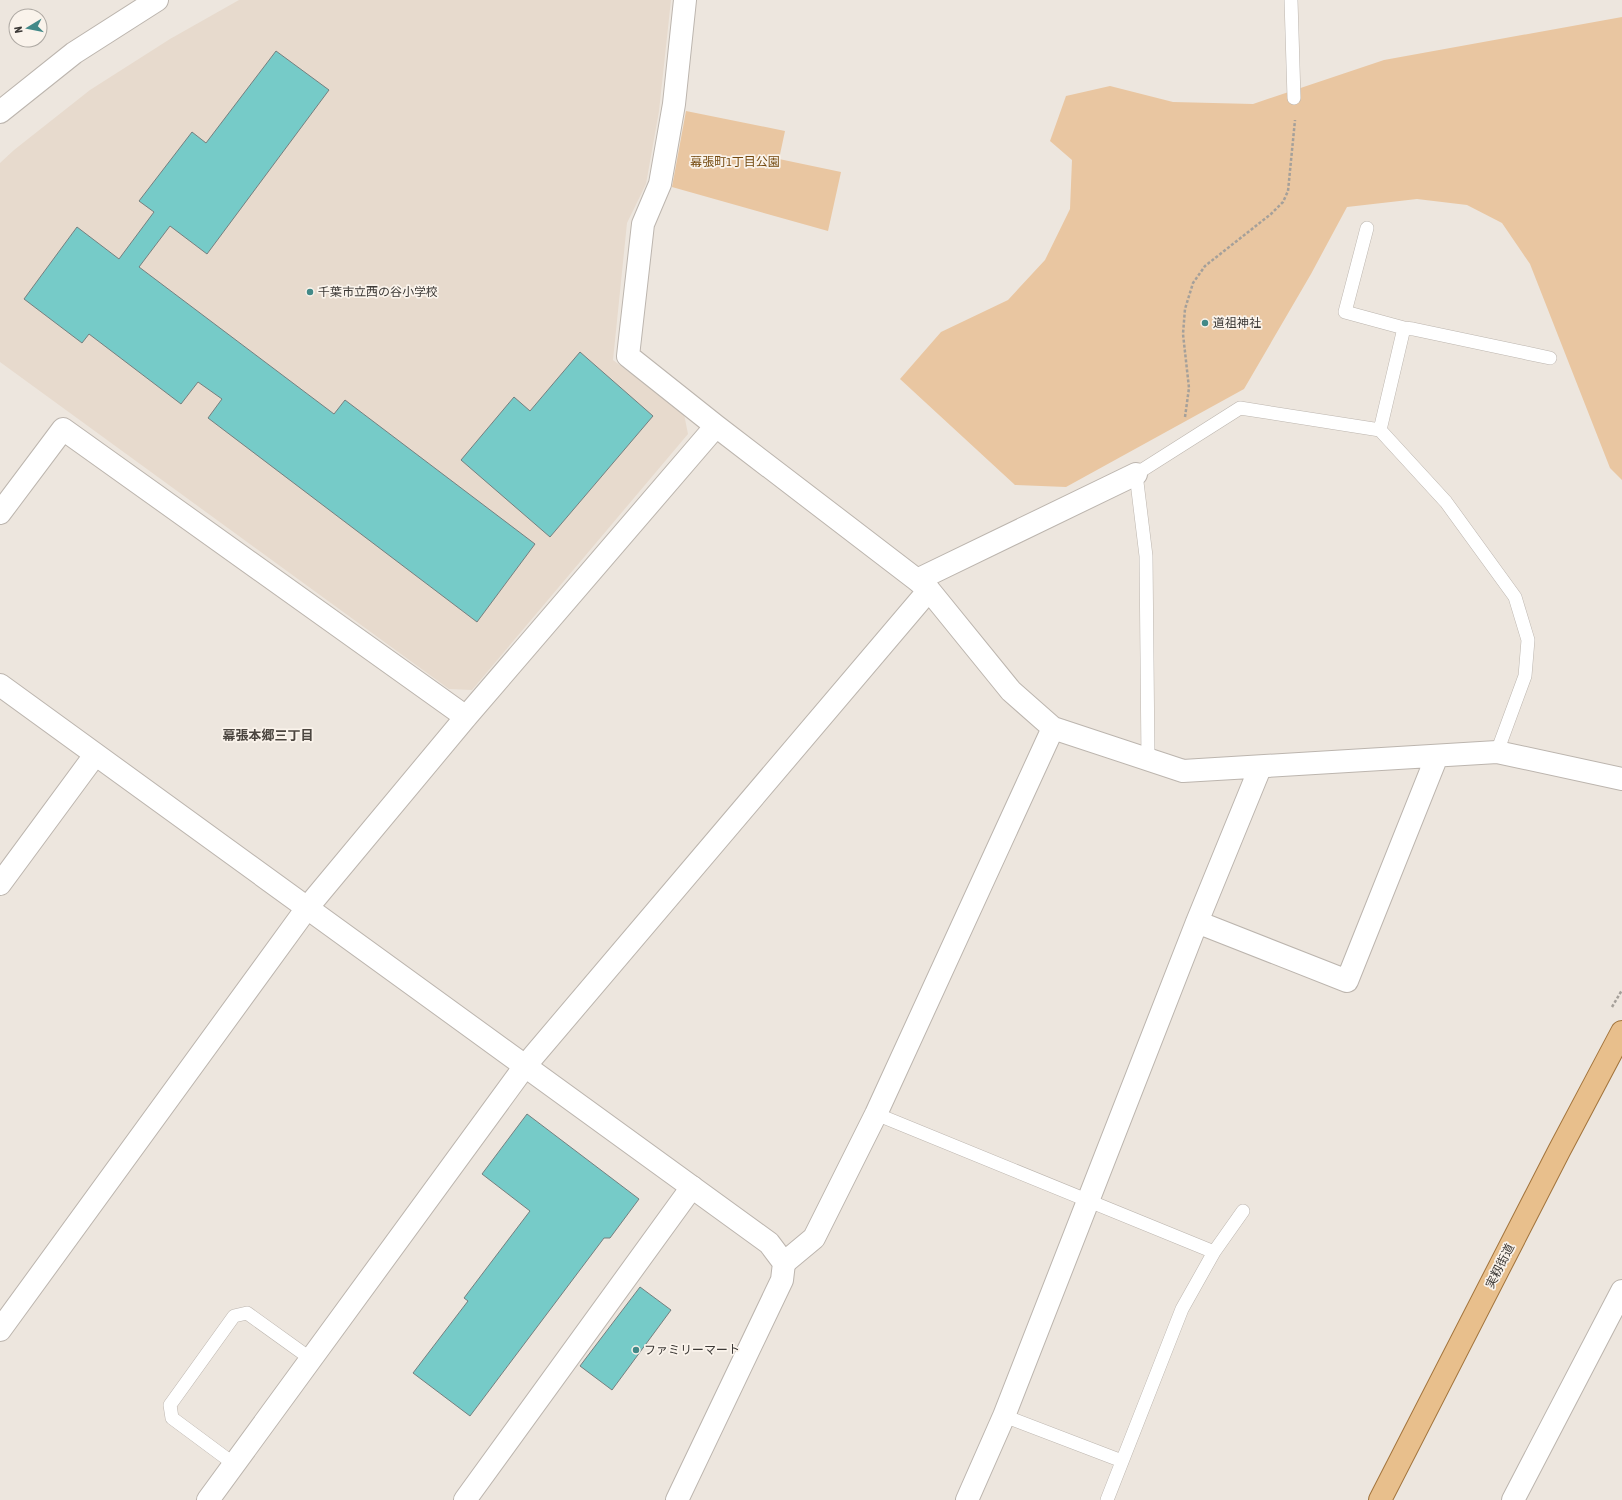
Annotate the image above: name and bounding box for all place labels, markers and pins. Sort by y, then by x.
place label: 千葉市立西の谷小学校 [318,285,438,299]
marker: 千葉市立西の谷小学校 [305,287,315,297]
place label: 道祖神社 [1213,316,1261,330]
marker: 道祖神社 [1200,318,1210,328]
place label: ファミリーマート [644,1343,740,1357]
marker: ファミリーマート [631,1345,641,1355]

